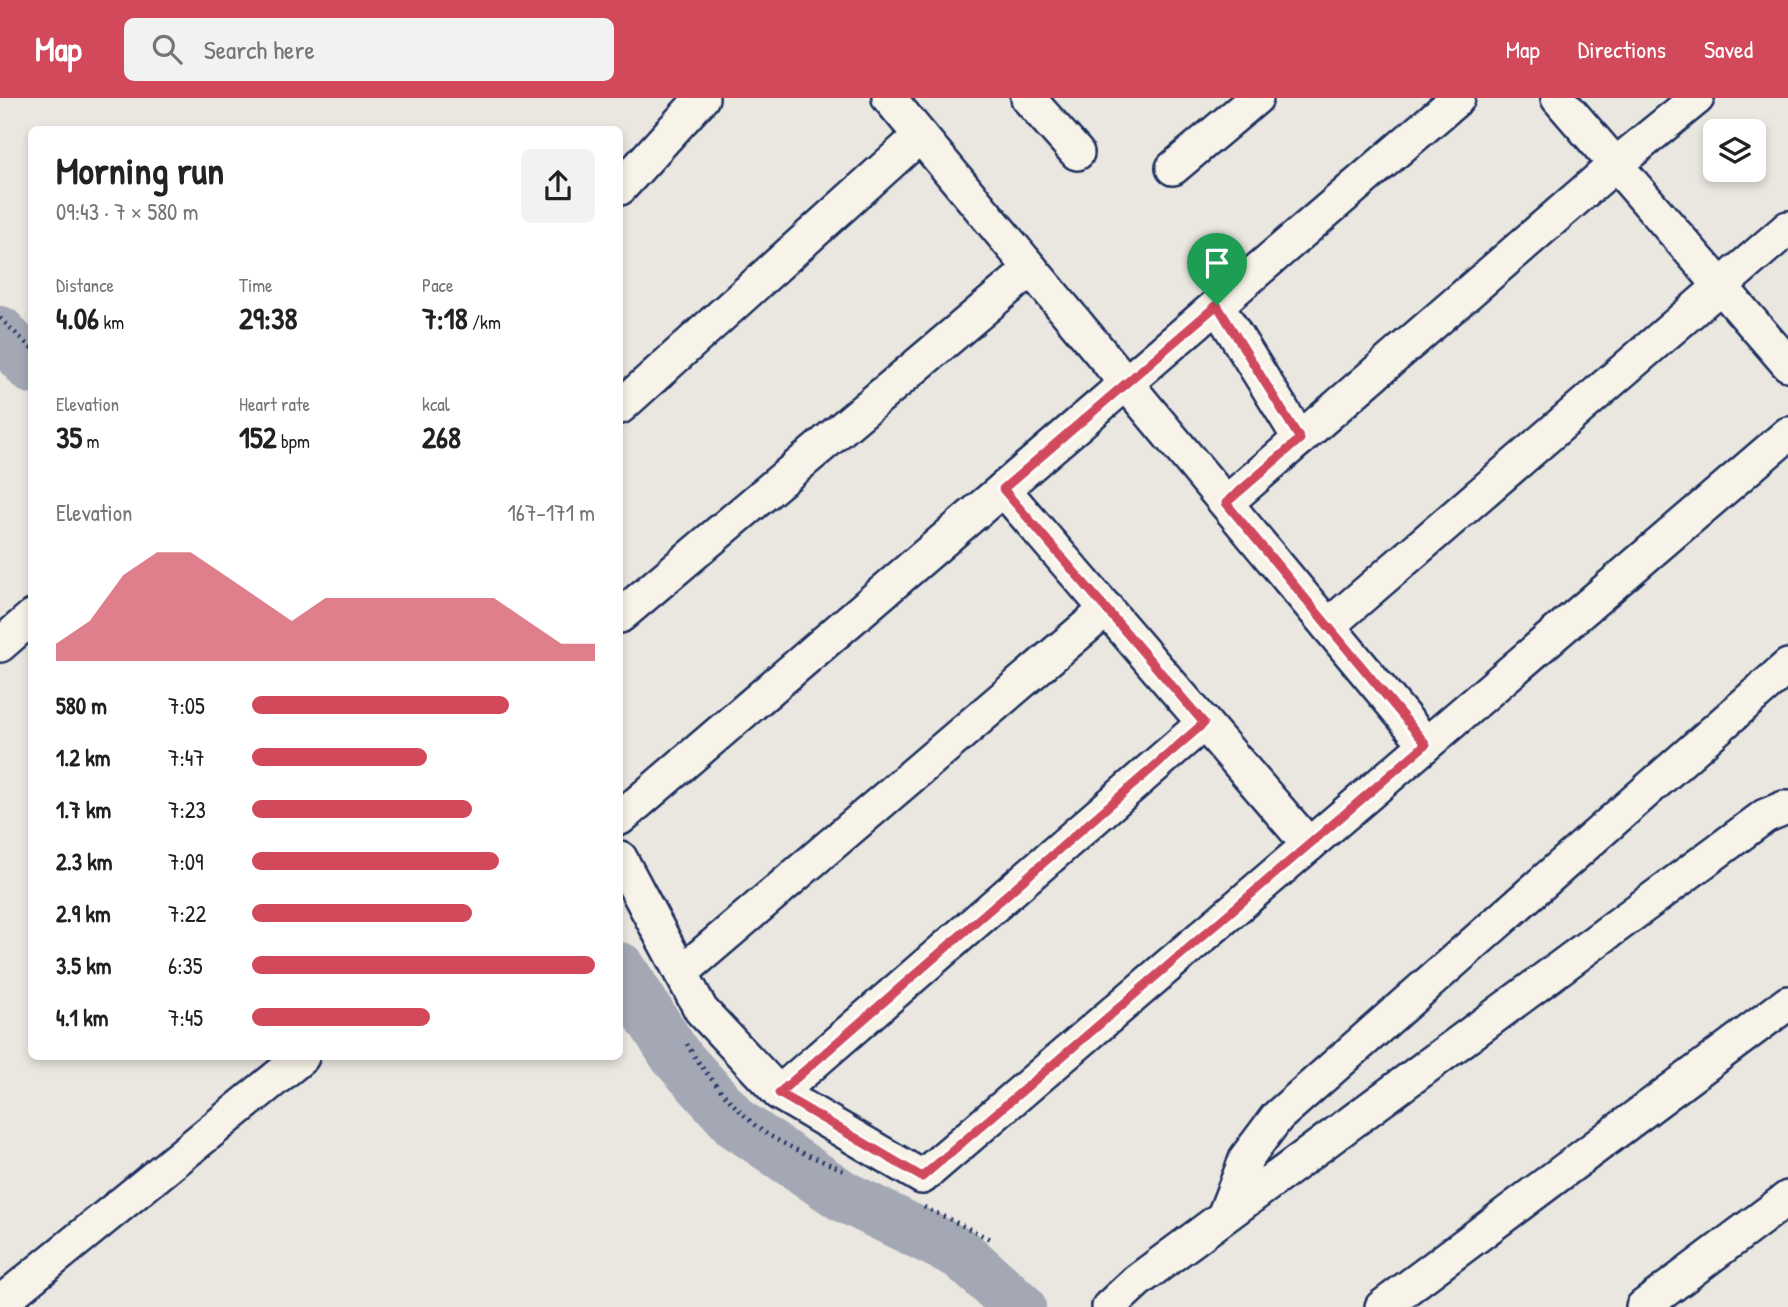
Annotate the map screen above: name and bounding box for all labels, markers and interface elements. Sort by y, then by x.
search box [124,18,614,81]
text: Map [35,27,82,71]
icon: search [148,30,186,68]
text: Search here [204,32,315,67]
text: Map [1506,33,1540,65]
text: Directions [1578,33,1666,65]
text: Saved [1704,33,1753,65]
map controls [1703,119,1766,182]
button: layers [1703,119,1766,182]
text: Morning run [56,144,224,196]
button: share [521,149,595,223]
text: 09:43 · 7 × 580 m [56,196,198,227]
pin [1187,233,1247,305]
icon: arrive [1198,244,1236,282]
text: Distance [56,272,114,298]
text: Time [239,272,273,298]
text: Pace [422,272,454,298]
text: 4.06 [56,298,99,338]
text: 29:38 [239,298,297,338]
text: 7:18 [422,298,468,338]
text: km [99,309,124,335]
text: /km [468,309,501,335]
text: Elevation [56,391,119,417]
text: Heart rate [239,391,310,417]
text: kcal [422,391,450,417]
text: 35 [56,417,82,457]
text: 152 [239,417,277,457]
text: 268 [422,417,461,457]
text: m [82,428,99,454]
text: bpm [277,428,310,454]
text: Elevation [56,497,132,528]
text: 167–171 m [507,497,595,528]
text: 580 m [56,690,107,721]
text: 7:05 [168,690,205,721]
text: 1.2 km [56,742,111,773]
text: 7:47 [168,742,205,773]
text: 1.7 km [56,794,111,825]
text: 7:23 [168,794,206,825]
text: 2.3 km [56,846,112,877]
text: 7:09 [168,846,203,877]
text: 2.9 km [56,898,111,929]
text: 7:22 [168,898,206,929]
text: 3.5 km [56,950,111,981]
text: 6:35 [168,950,203,981]
text: 4.1 km [56,1002,108,1033]
text: 7:45 [168,1002,203,1033]

